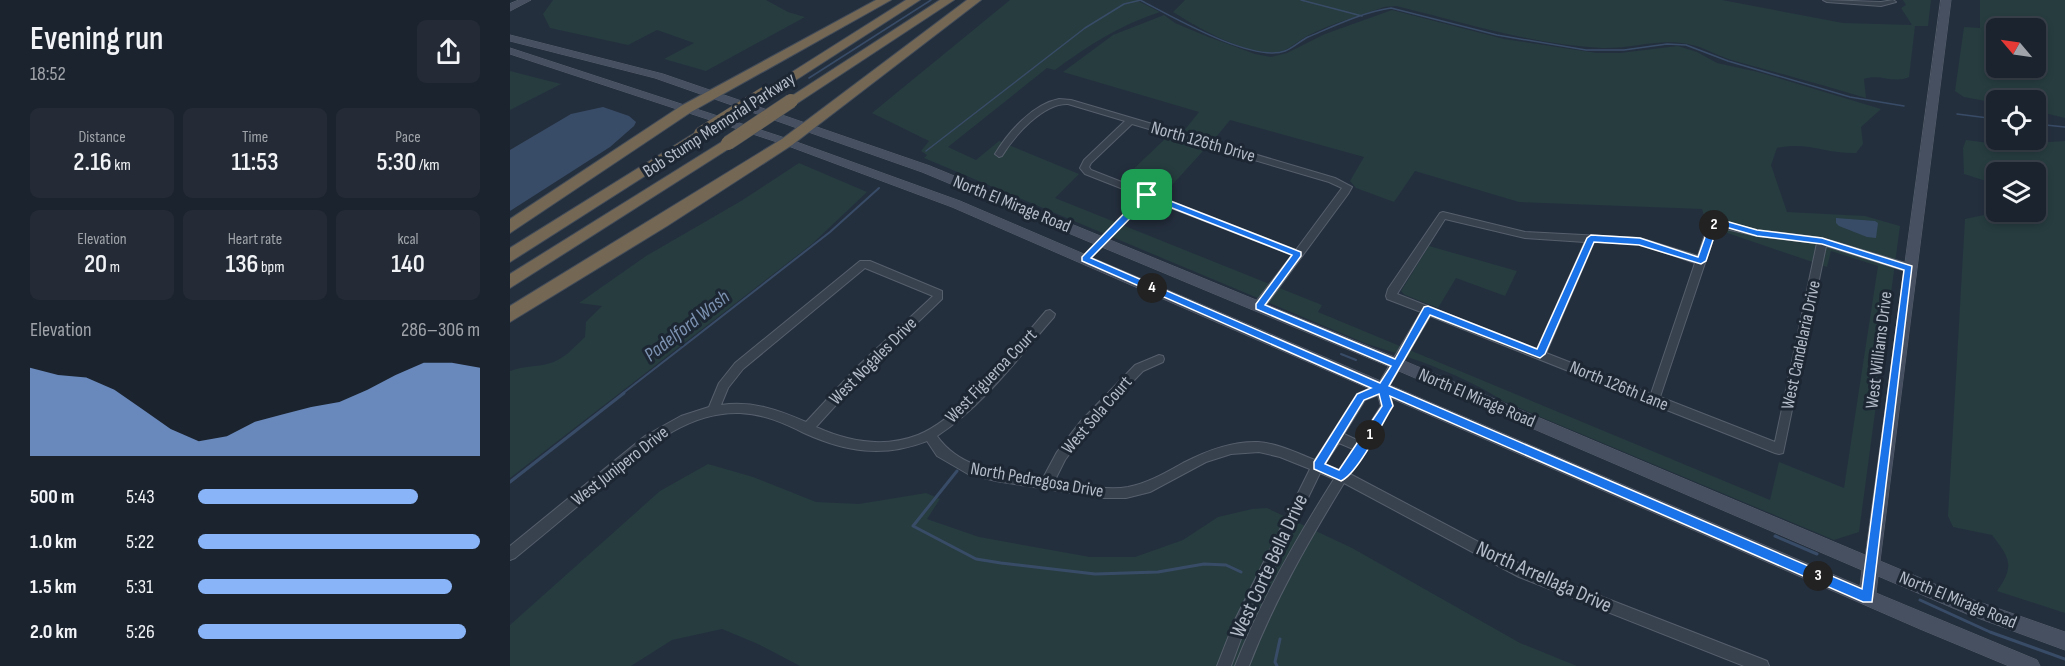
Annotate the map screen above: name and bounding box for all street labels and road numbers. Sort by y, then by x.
street label: Bob Stump Memorial Parkway [639,68,799,182]
street label: North 126th Drive [1148,117,1258,167]
street label: North El Mirage Road [950,171,1074,237]
street label: West Candelaria Drive [1777,279,1825,411]
street label: West Williams Drive [1861,290,1897,410]
street label: West Nogales Drive [825,313,921,409]
street label: West Figueroa Court [941,324,1041,427]
street label: North 126th Lane [1567,357,1671,415]
street label: North El Mirage Road [1415,364,1539,432]
street label: West Sola Court [1058,371,1137,458]
street label: West Junipero Drive [567,422,673,510]
street label: North Pedregosa Drive [969,458,1105,502]
street label: West Corte Bella Drive [1225,490,1313,642]
street label: North Arrellaga Drive [1472,536,1616,618]
street label: North El Mirage Road [1896,567,2020,633]

